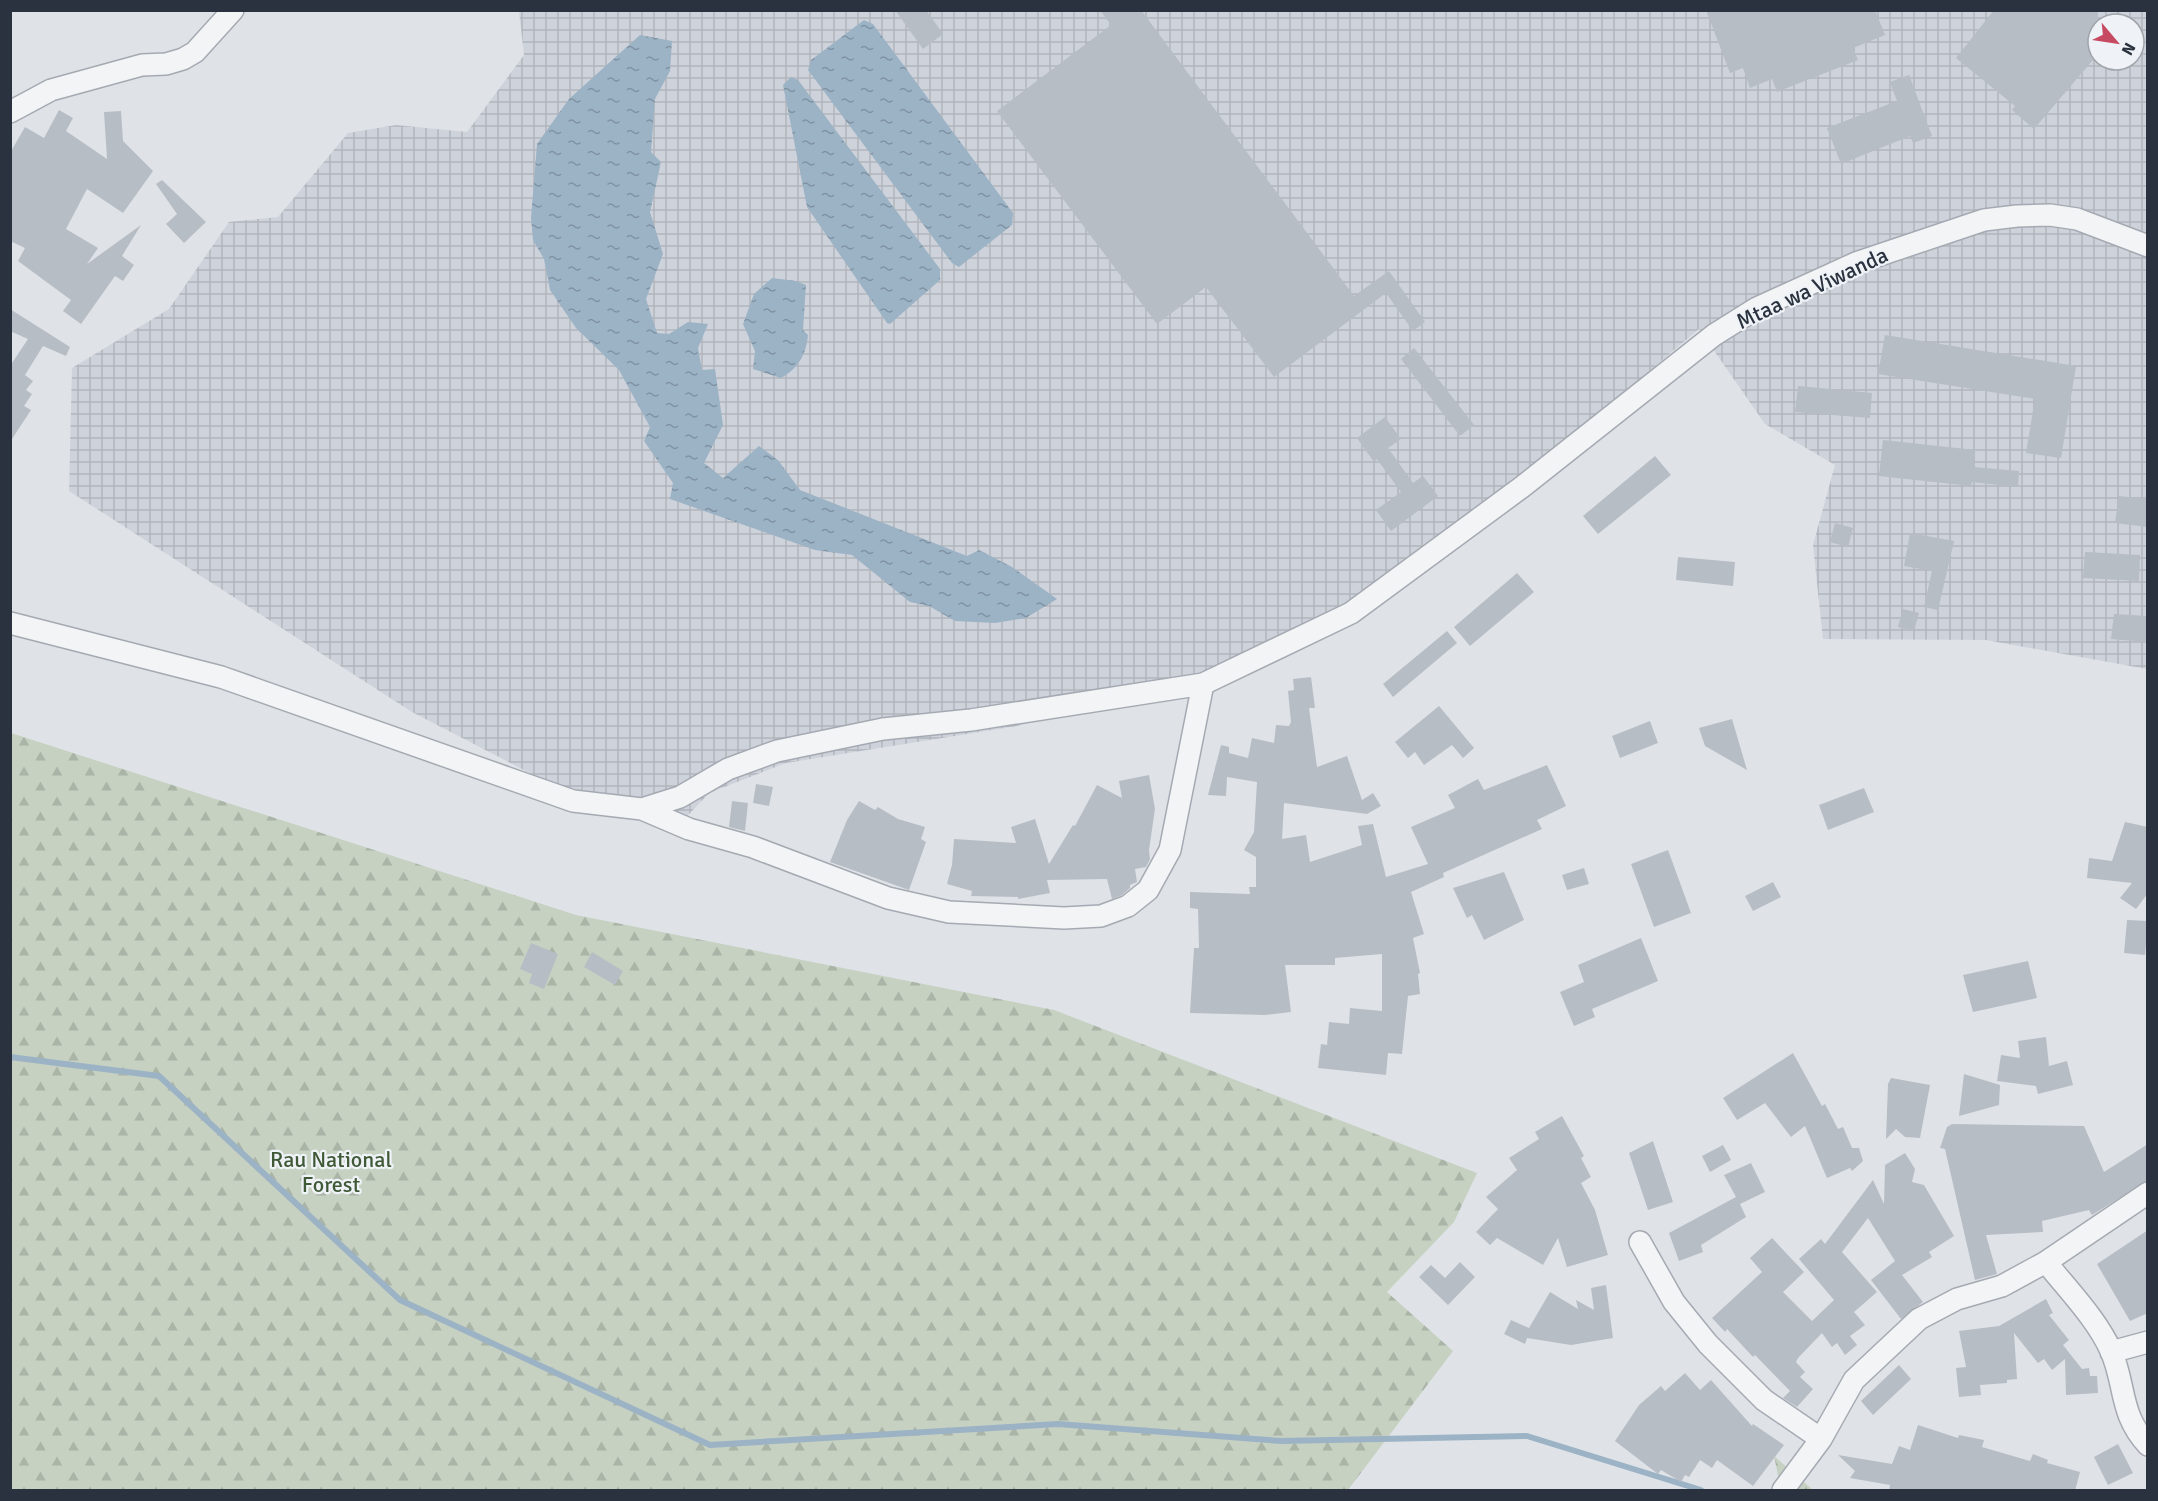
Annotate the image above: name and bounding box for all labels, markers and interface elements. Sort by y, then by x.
north arrow [2086,12,2146,72]
text: N [2117,39,2140,59]
street label: Mtaa wa Viwanda [1732,241,1892,335]
park label: Rau National Forest [270,1146,392,1198]

